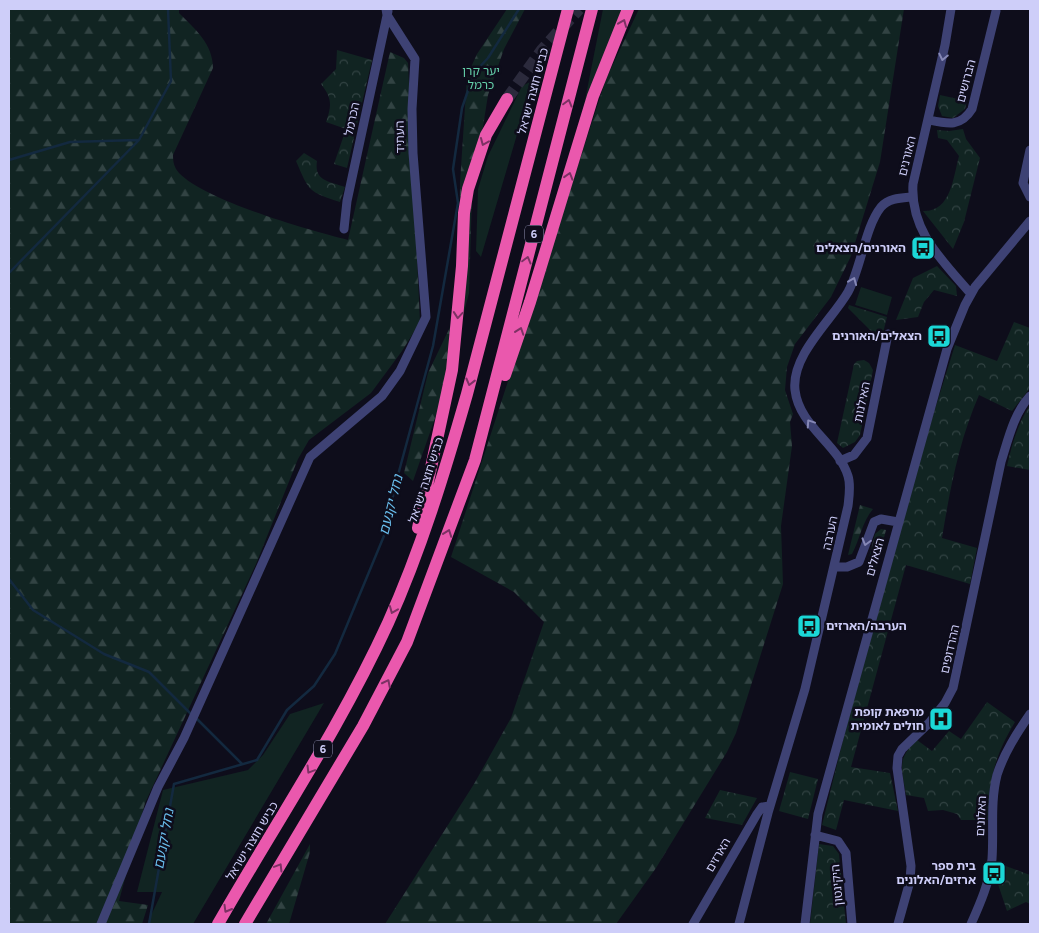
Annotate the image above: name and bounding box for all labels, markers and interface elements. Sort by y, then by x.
one-way arrow [616,19,627,28]
street label: כביש חוצה ישראל [515,46,551,136]
one-way arrow [938,52,949,61]
street label: הברושים [954,58,978,104]
park label: יער קרן כרמל [462,64,500,92]
one-way arrow [563,99,573,108]
street label: הכרמל [342,101,362,137]
street label: העתיד [393,121,407,153]
street label: האורנים [895,135,919,177]
one-way arrow [480,137,490,145]
one-way arrow [563,173,573,181]
road number: 6 [525,225,543,242]
bus stop icon: האורנים/הצאלים [910,235,936,261]
place label: האורנים/הצאלים [816,241,906,255]
one-way arrow [521,256,532,265]
one-way arrow [846,277,857,286]
one-way arrow [452,311,463,319]
bus stop icon: הצאלים/האורנים [926,323,952,349]
one-way arrow [514,327,524,336]
place label: הצאלים/האורנים [832,329,922,343]
one-way arrow [465,377,476,386]
street label: האילנות [851,380,873,424]
one-way arrow [807,419,816,429]
street label: כביש חוצה ישראל [406,435,446,525]
water label: נחל יקנעם [375,471,407,537]
street label: הערבה [820,515,840,551]
one-way arrow [442,529,452,538]
street label: הצאלים [863,536,887,578]
one-way arrow [861,537,872,546]
one-way arrow [389,605,399,614]
bus stop icon: הערבה/הארזים [796,613,822,639]
place label: הערבה/הארזים [826,619,907,633]
street label: ההרדופים [938,623,962,675]
one-way arrow [380,680,390,689]
place label: מרפאת קופת חולים לאומית [850,705,925,733]
hospital icon: מרפאת קופת חולים לאומית [928,706,954,732]
road number: 6 [314,741,332,758]
one-way arrow [307,764,317,773]
street label: האלונים [973,795,989,837]
street label: כביש חוצה ישראל [223,799,281,883]
water label: נחל יקנעם [150,806,178,871]
street label: הארזים [703,836,733,874]
place label: בית ספר ארזים/האלונים [896,859,976,887]
bus stop icon: בית ספר ארזים/האלונים [981,860,1007,886]
one-way arrow [272,864,282,873]
street label: היקינטון [828,864,846,906]
one-way arrow [223,904,233,913]

